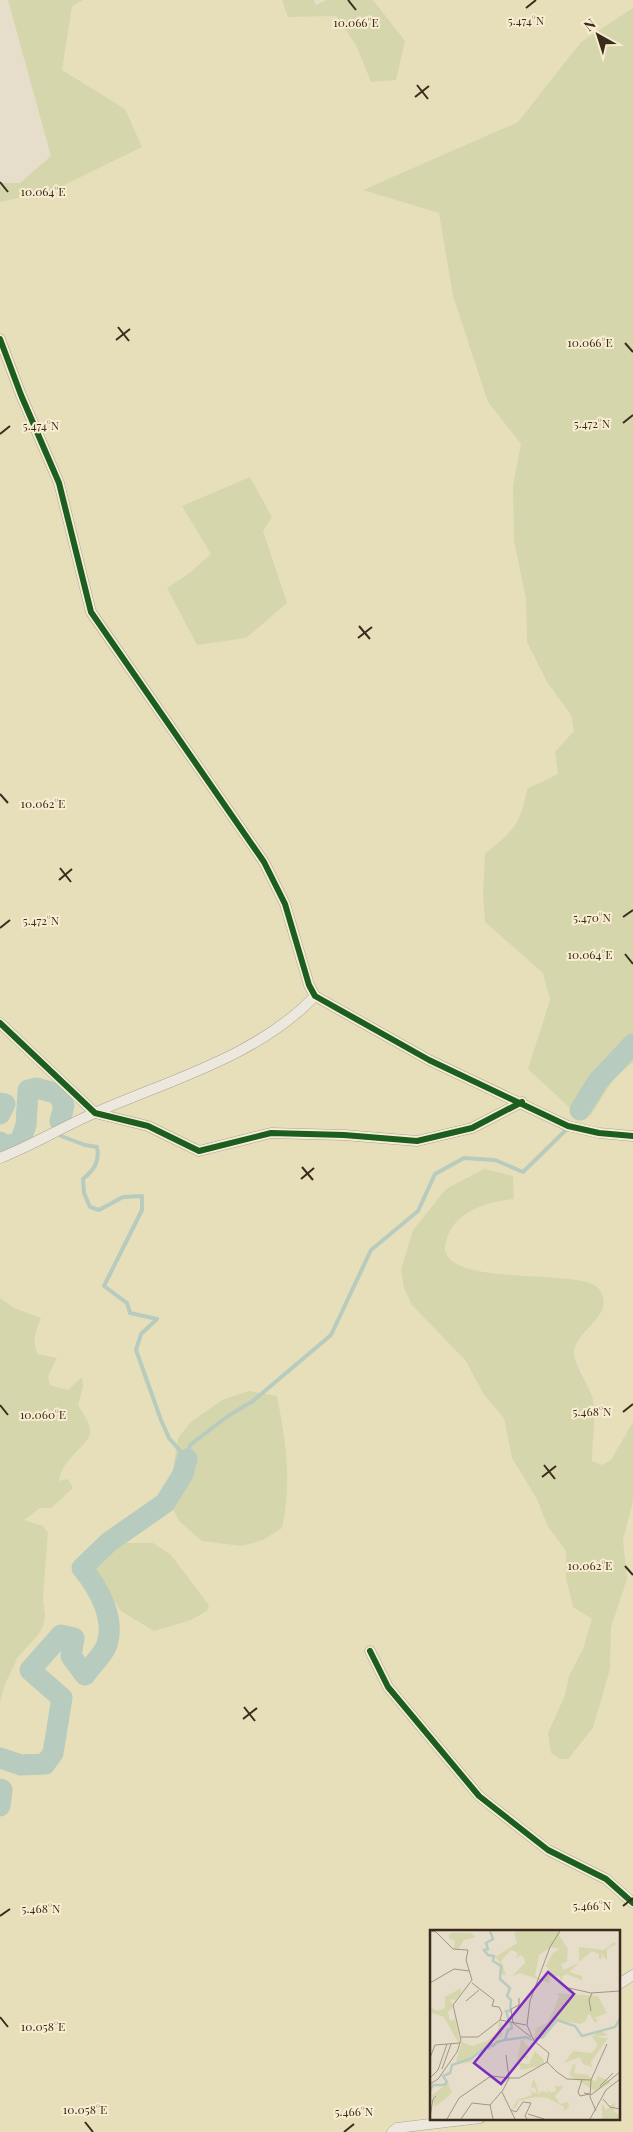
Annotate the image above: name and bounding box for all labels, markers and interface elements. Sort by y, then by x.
north arrow [573,10,623,60]
text: 5.474°N [508,12,545,28]
text: 10.066°E [333,14,379,30]
text: N [580,14,599,35]
text: 10.064°E [21,183,65,199]
text: 10.066°E [567,334,613,350]
text: 5.472°N [574,415,611,431]
text: 5.474°N [23,417,60,433]
text: 10.062°E [21,795,65,811]
text: 5.470°N [573,909,611,925]
text: 5.472°N [23,912,60,928]
text: 10.064°E [568,946,612,962]
text: 5.468°N [573,1403,612,1419]
text: 10.060°E [20,1406,66,1422]
text: 10.062°E [568,1557,612,1573]
text: 5.466°N [573,1897,612,1913]
text: 5.468°N [22,1900,61,1916]
inset map [430,1930,620,2120]
text: 10.058°E [21,2018,65,2034]
text: 10.058°E [63,2101,107,2117]
text: 5.466°N [335,2103,374,2119]

